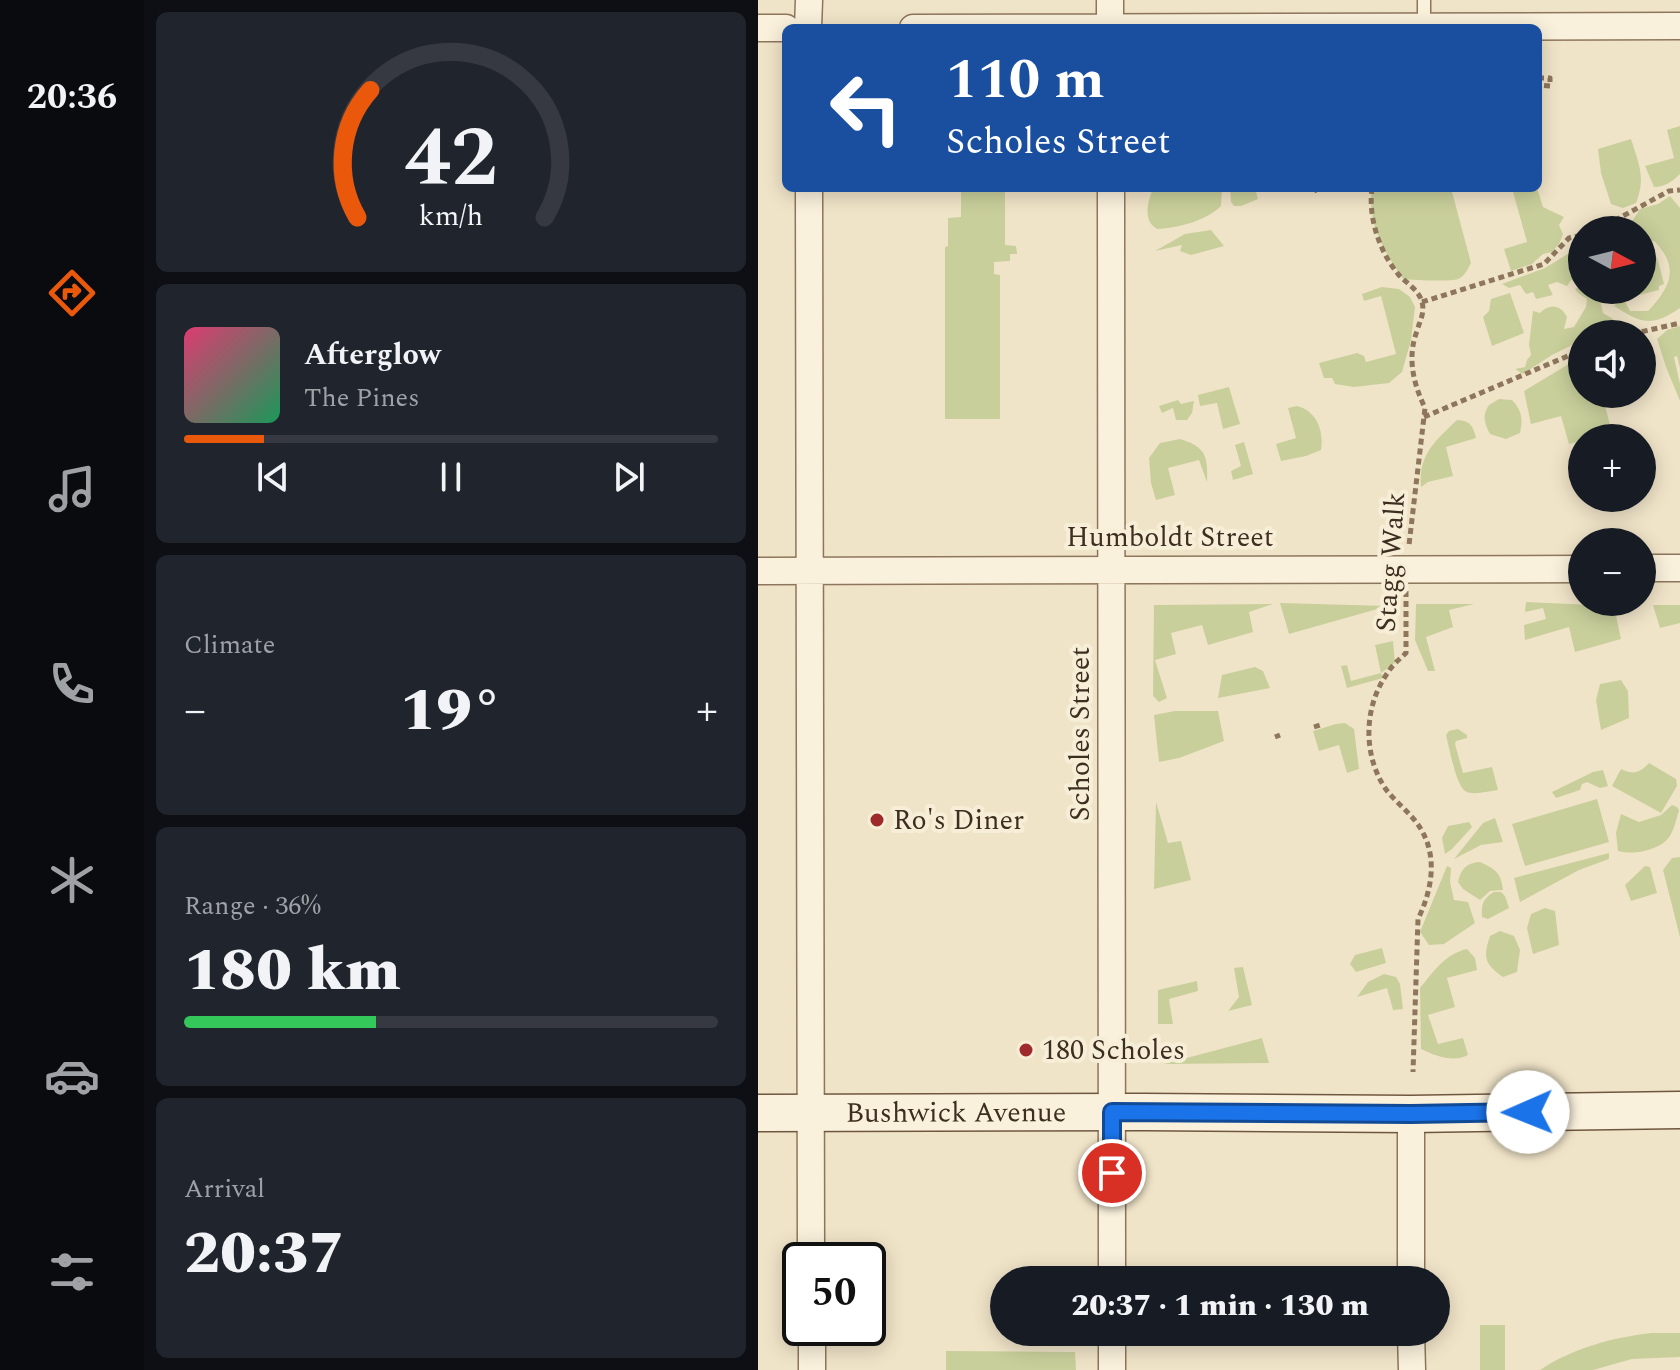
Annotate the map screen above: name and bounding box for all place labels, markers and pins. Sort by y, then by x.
place label: Ro's Diner [893,799,1024,842]
marker: Ro's Diner [868,811,886,829]
place label: 180 Scholes [1042,1029,1185,1072]
marker: 180 Scholes [1017,1041,1035,1059]
pin [1078,1139,1146,1207]

